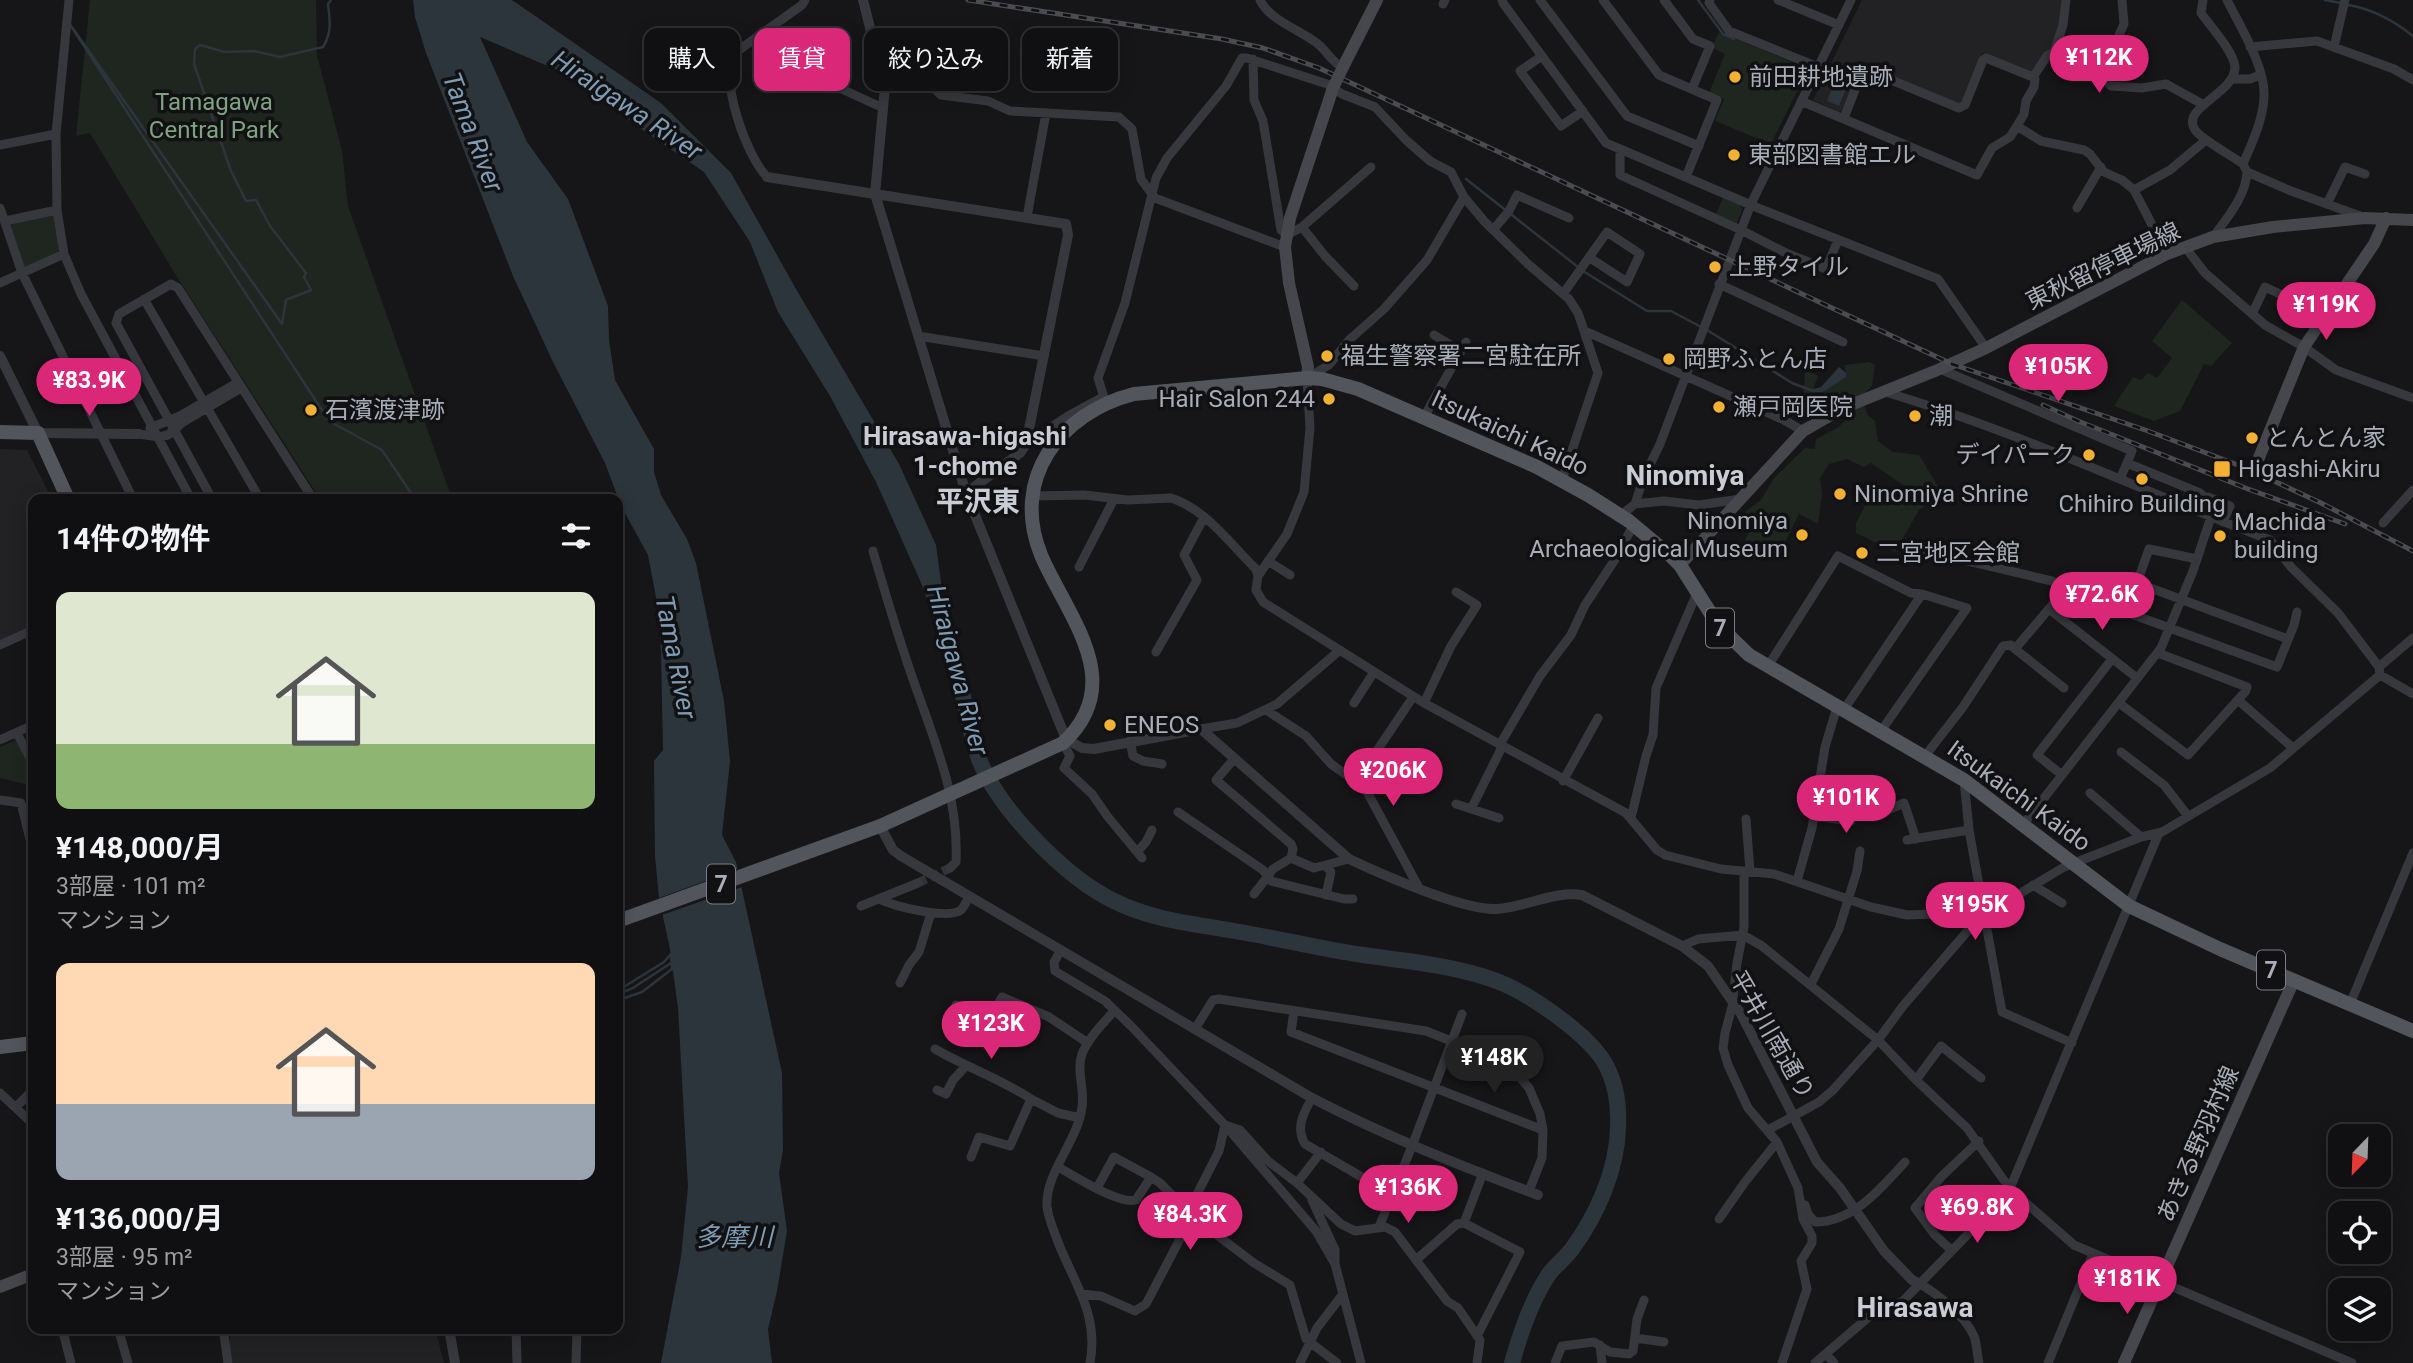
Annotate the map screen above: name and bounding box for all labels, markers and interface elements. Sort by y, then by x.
chip: 購入 [644,28,740,91]
chip: 賃貸 [754,28,850,91]
chip: 絞り込み [864,28,1008,91]
chip: 新着 [1022,28,1118,91]
pin: ¥112K [2050,36,2148,95]
water label: Hiraigawa River [546,44,709,167]
text: ¥112K [2066,44,2132,71]
place label: 前田耕地遺跡 [1749,63,1893,91]
water label: Tama River [437,68,510,197]
marker: 前田耕地遺跡 [1727,69,1743,85]
park label: Tamagawa Central Park [149,88,280,144]
place label: 東部図書館エル [1748,141,1916,169]
marker: 東部図書館エル [1726,147,1742,163]
street label: 東秋留停車場線 [2021,217,2185,315]
place label: 上野タイル [1729,253,1849,281]
marker: 上野タイル [1707,259,1723,275]
pin: ¥119K [2277,282,2375,342]
text: ¥119K [2293,291,2359,318]
place label: 福生警察署二宮駐在所 [1341,342,1581,370]
pin: ¥105K [2009,344,2107,404]
place label: 岡野ふとん店 [1683,345,1827,373]
marker: 福生警察署二宮駐在所 [1319,348,1335,364]
marker: 岡野ふとん店 [1661,351,1677,367]
text: ¥105K [2025,353,2091,380]
pin: ¥83.9K [32,358,146,418]
text: ¥83.9K [52,367,126,394]
street label: Itsukaichi Kaido [1427,384,1593,482]
place label: Hair Salon 244 [1158,385,1315,413]
marker: Hair Salon 244 [1321,391,1337,407]
place label: 瀬戸岡医院 [1733,393,1853,421]
place label: 石濱渡津跡 [325,396,445,424]
marker: 瀬戸岡医院 [1711,399,1727,415]
marker: 石濱渡津跡 [303,402,319,418]
place label: 潮 [1929,402,1953,430]
marker: 潮 [1907,408,1923,424]
district label: Hirasawa-higashi 1-chome [863,421,1067,481]
place label: とんとん家 [2266,424,2386,452]
marker: とんとん家 [2244,430,2260,446]
place label: デイパーク [1955,441,2075,469]
marker: デイパーク [2081,447,2097,463]
place label: Higashi-Akiru [2238,455,2381,483]
district label: Ninomiya [1625,459,1745,492]
marker: Higashi-Akiru [2212,459,2232,479]
marker: Chihiro Building [2134,471,2150,487]
place label: Ninomiya Shrine [1854,480,2028,508]
district label: 平沢東 [936,485,1020,518]
marker: Ninomiya Shrine [1832,486,1848,502]
place label: Chihiro Building [2058,490,2226,518]
place label: Ninomiya Archaeological Museum [1529,507,1788,563]
place label: Machida building [2234,508,2326,564]
icon: filters [557,517,595,555]
text: 14件の物件 [56,521,210,556]
marker: Ninomiya Archaeological Museum [1794,527,1810,543]
marker: Machida building [2212,528,2228,544]
place label: 二宮地区会館 [1876,539,2020,567]
marker: 二宮地区会館 [1854,545,1870,561]
pin: ¥72.6K [2045,572,2159,632]
text: ¥72.6K [2065,581,2139,608]
water label: Hiraigawa River [921,582,995,760]
water label: Tama River [649,593,703,723]
road number: 7 [1706,608,1734,648]
icon: home [263,638,389,764]
place label: ENEOS [1124,711,1199,739]
marker: ENEOS [1102,717,1118,733]
street label: Itsukaichi Kaido [1942,735,2096,857]
pin: ¥206K [1344,748,1442,808]
text: ¥206K [1360,757,1426,784]
pin: ¥101K [1797,776,1895,835]
text: ¥101K [1813,784,1879,811]
text: ¥148,000/月 [56,830,224,865]
road number: 7 [707,864,735,904]
text: 3部屋 · 101 m² [56,873,205,900]
pin: ¥195K [1926,883,2024,942]
text: ¥195K [1942,891,2008,918]
text: マンション [56,907,171,934]
road number: 7 [2257,951,2285,990]
street label: 平井川南通り [1724,966,1820,1104]
pin: ¥123K [942,1002,1040,1061]
icon: home [263,1009,389,1135]
text: ¥123K [958,1010,1024,1037]
pin: ¥148K [1445,1036,1543,1095]
text: ¥148K [1461,1044,1527,1071]
street label: あきる野羽村線 [2151,1062,2245,1226]
north arrow [2328,1124,2390,1186]
map controls [2328,1124,2391,1341]
pin: ¥136K [1359,1166,1457,1225]
text: ¥136K [1375,1174,1441,1201]
pin: ¥69.8K [1920,1186,2034,1245]
pin: ¥84.3K [1133,1192,1247,1252]
text: ¥69.8K [1940,1194,2014,1221]
text: ¥136,000/月 [56,1201,224,1236]
text: ¥84.3K [1153,1201,1227,1228]
button: locate [2328,1201,2391,1264]
water label: 多摩川 [695,1222,776,1252]
text: 3部屋 · 95 m² [56,1244,193,1271]
pin: ¥181K [2078,1256,2176,1316]
text: ¥181K [2094,1265,2160,1292]
text: マンション [56,1278,171,1305]
button: layers [2328,1278,2391,1341]
district label: Hirasawa [1857,1291,1973,1324]

